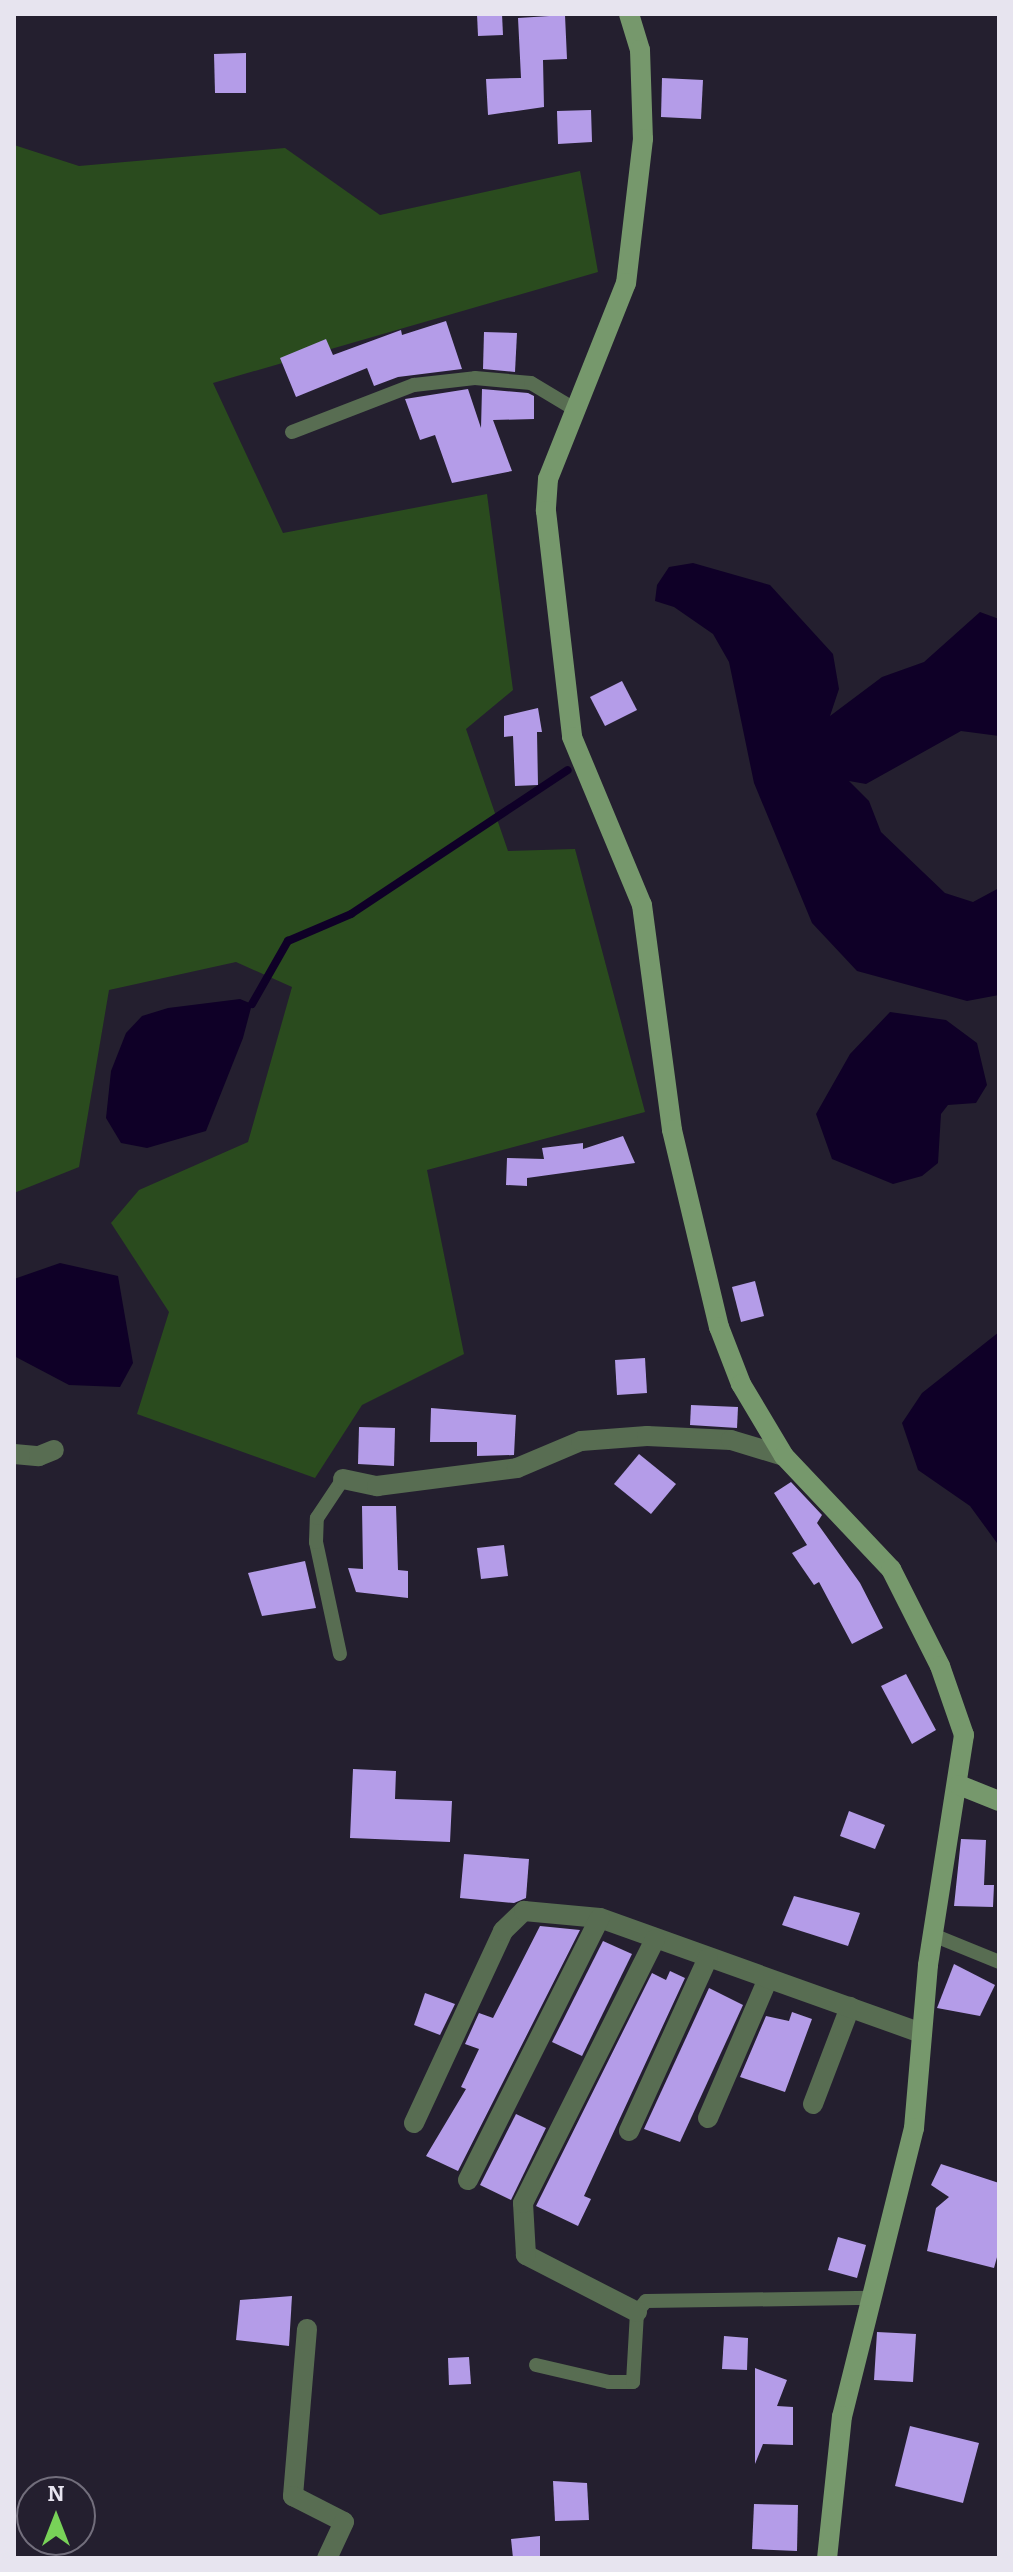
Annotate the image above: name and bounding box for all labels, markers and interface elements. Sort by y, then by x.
north arrow [16,2476,96,2556]
text: N [48,2480,64,2507]

